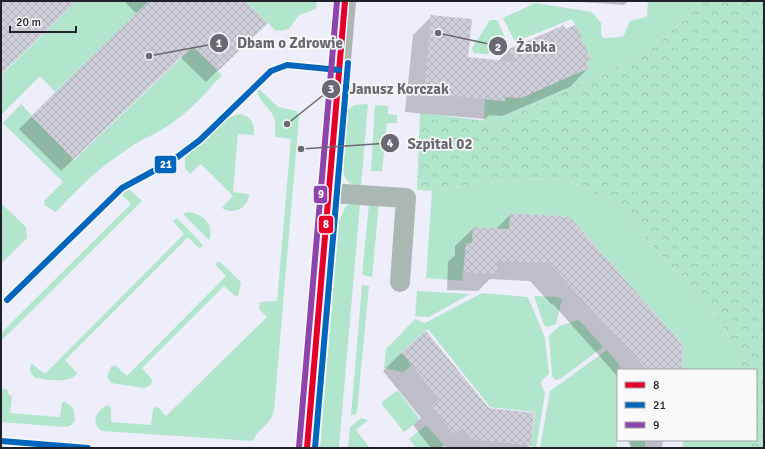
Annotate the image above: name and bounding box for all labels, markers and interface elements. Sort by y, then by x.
scale bar [10,8,76,34]
text: 20 m [16,15,41,30]
callout: Dbam o Zdrowie [209,30,351,57]
callout: Żabka [488,33,563,60]
text: Dbam o Zdrowie [237,34,343,52]
text: 1 [216,36,223,51]
text: Żabka [516,38,556,56]
text: 2 [495,40,501,55]
callout: Janusz Korczak [321,75,456,102]
text: Janusz Korczak [349,80,449,98]
text: 3 [328,82,334,97]
callout: Szpital 02 [380,130,481,157]
text: Szpital 02 [407,135,473,153]
text: 4 [387,136,394,151]
line badge: 21 [154,155,177,174]
text: 21 [160,158,172,171]
line badge: 9 [313,185,328,204]
text: 9 [318,188,324,201]
line badge: 8 [318,215,334,234]
text: 8 [323,218,329,231]
legend [617,369,757,441]
text: 8 [653,378,659,393]
text: 21 [653,398,666,413]
text: 9 [653,418,659,433]

